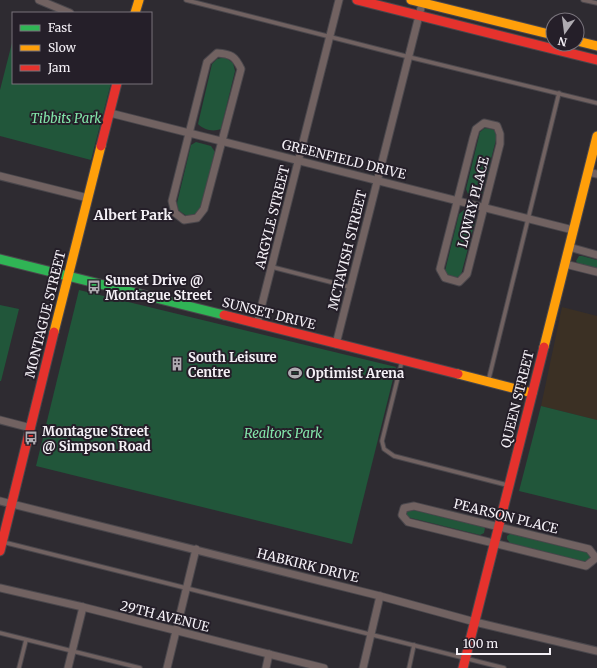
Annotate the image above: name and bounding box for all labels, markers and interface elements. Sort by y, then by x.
legend [12,12,152,84]
north arrow [545,12,585,52]
text: Fast [48,20,72,35]
text: N [556,34,568,50]
text: Slow [48,40,77,55]
text: Jam [47,60,71,75]
park label: Tibbits Park [31,110,101,127]
street label: GREENFIELD DRIVE [280,136,409,183]
street label: LOWRY PLACE [454,154,493,249]
street label: ARGYLE STREET [251,163,294,272]
street label: MCTAVISH STREET [324,188,371,312]
district label: Albert Park [93,206,173,224]
street label: MONTAGUE STREET [21,248,70,380]
place label: Sunset Drive @ Montague Street [105,272,213,304]
bus stop icon: Sunset Drive @ Montague Street [86,279,102,295]
street label: SUNSET DRIVE [220,294,318,333]
place label: South Leisure Centre [188,349,277,381]
street label: QUEEN STREET [497,349,538,450]
building icon: South Leisure Centre [169,356,185,372]
sports icon: Optimist Arena [287,365,303,381]
place label: Optimist Arena [306,365,404,382]
place label: Montague Street @ Simpson Road [42,423,151,455]
park label: Realtors Park [244,425,322,442]
bus stop icon: Montague Street @ Simpson Road [23,430,39,446]
street label: PEARSON PLACE [452,495,561,538]
street label: HABKIRK DRIVE [255,545,361,587]
street label: 29TH AVENUE [119,597,212,636]
scale bar [457,630,550,656]
text: 100 m [463,636,498,651]

